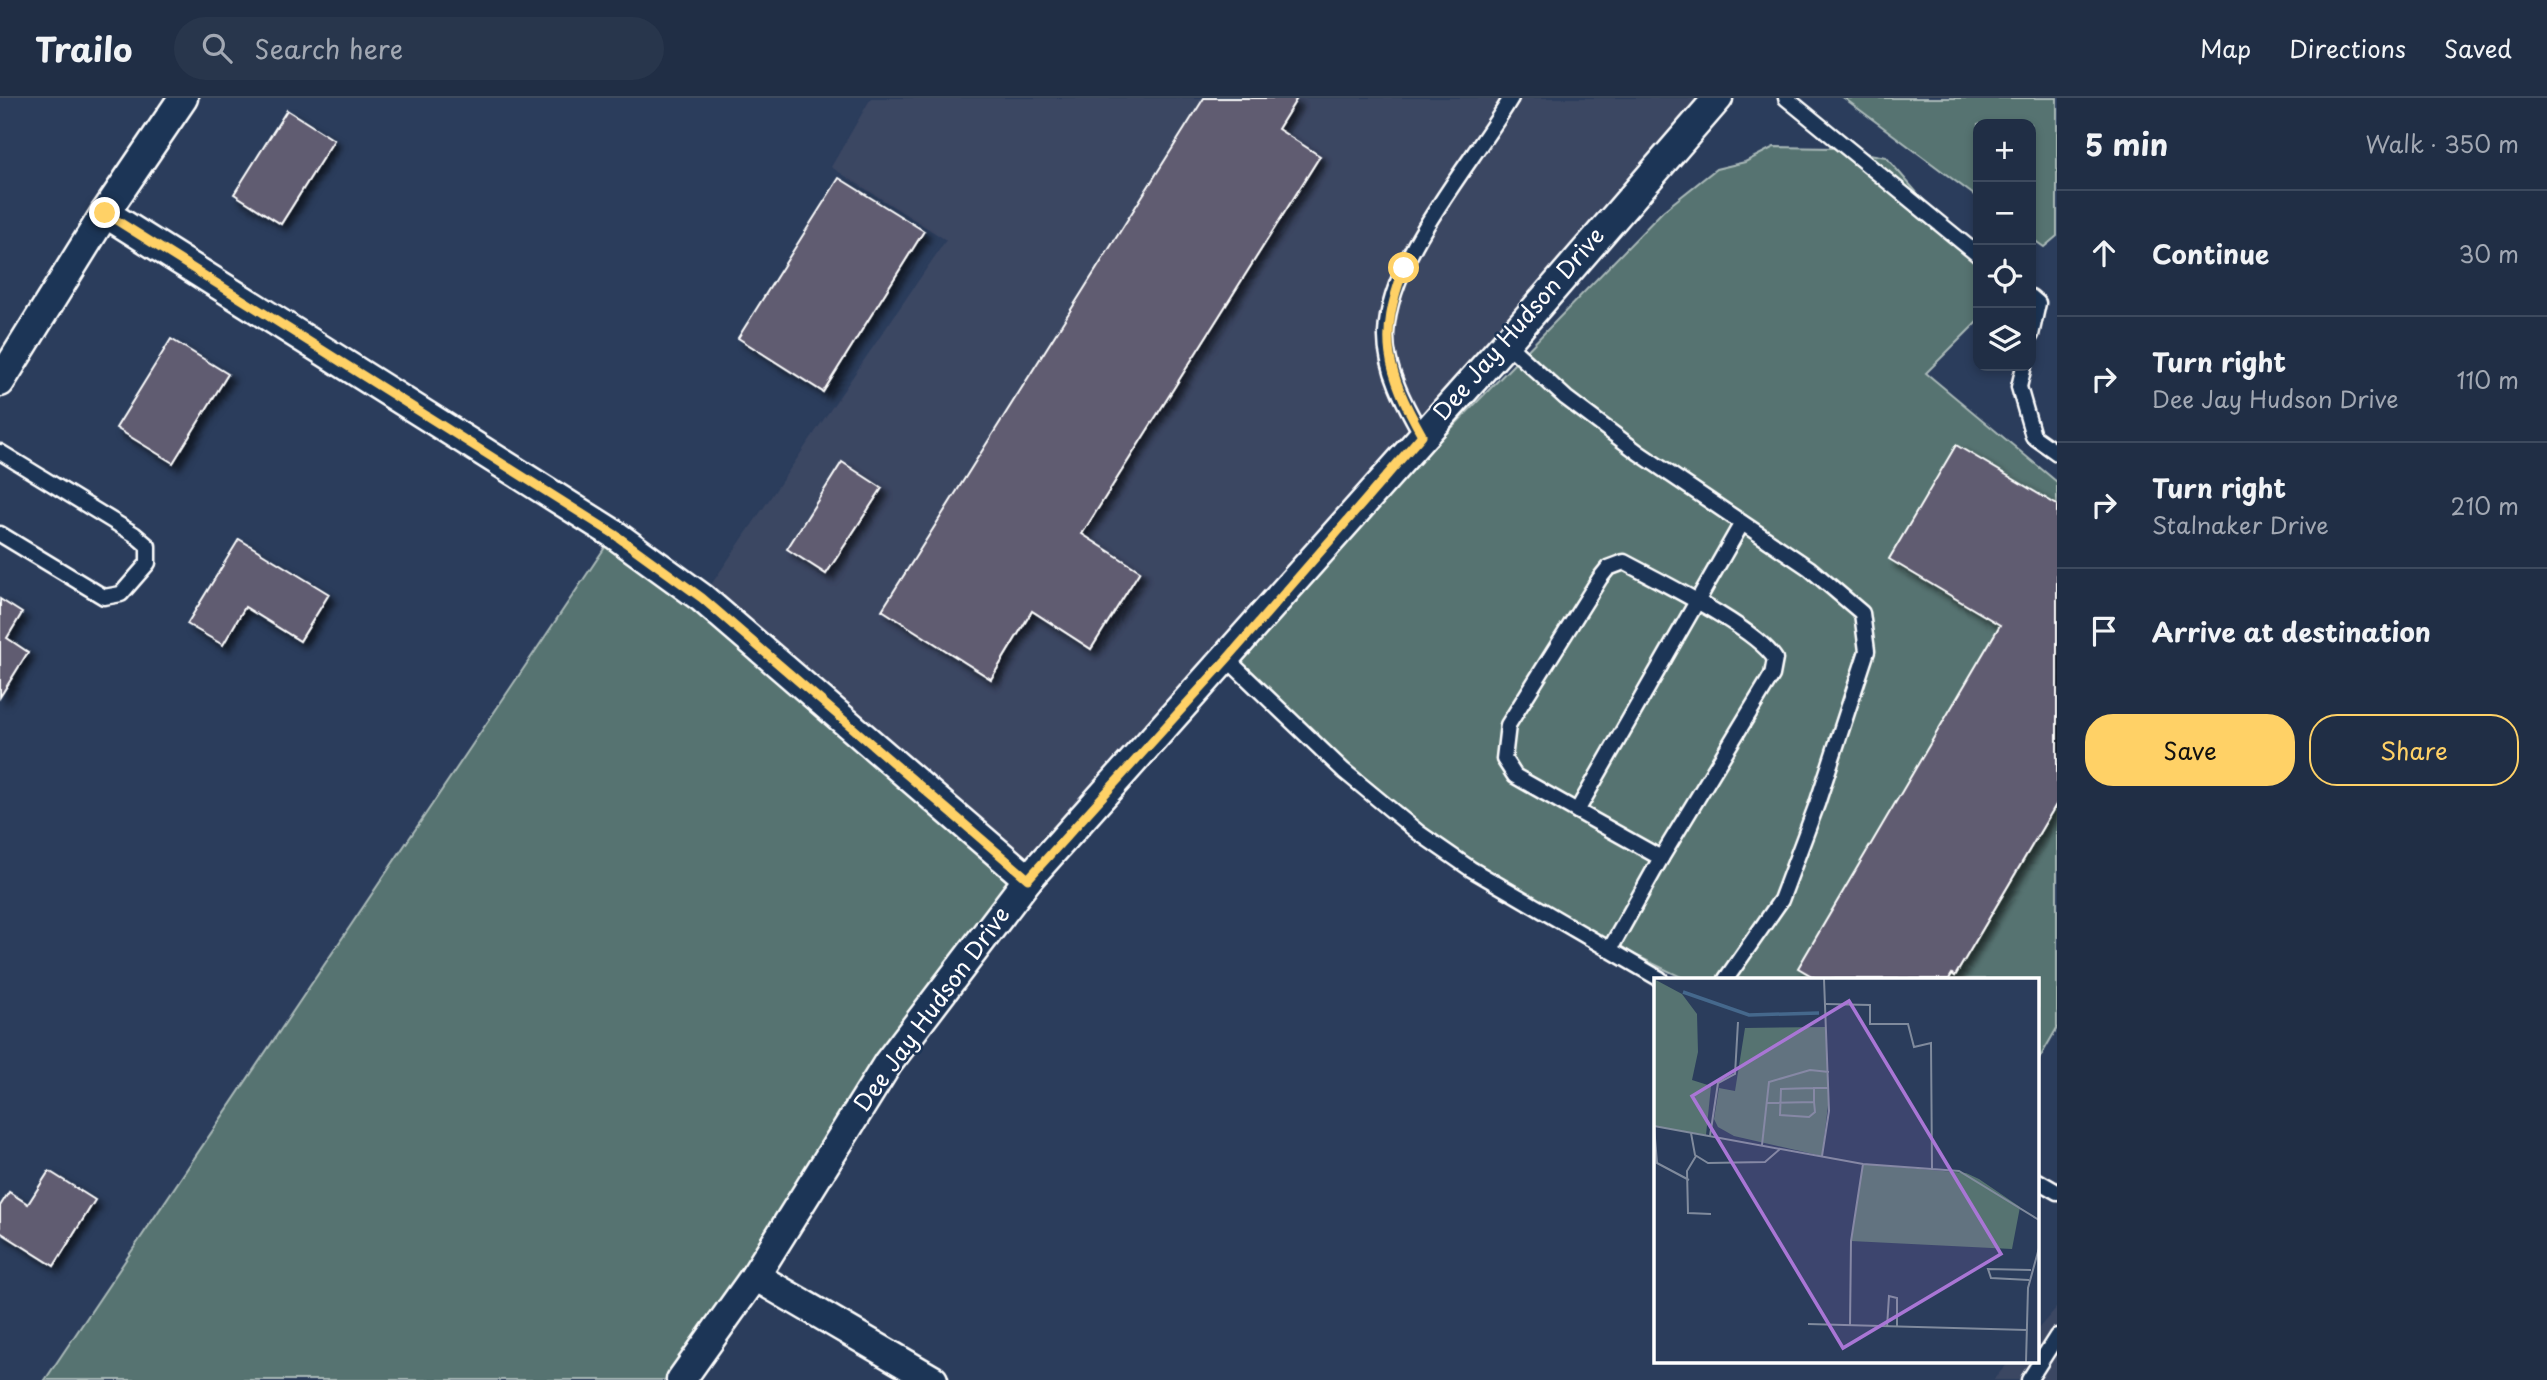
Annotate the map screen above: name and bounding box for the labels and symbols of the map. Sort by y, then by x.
route end [89,197,120,228]
street label: Dee Jay Hudson Drive [1424,219,1612,427]
route start [1388,252,1419,283]
street label: Dee Jay Hudson Drive [844,898,1017,1118]
inset map [1654,978,2039,1362]

